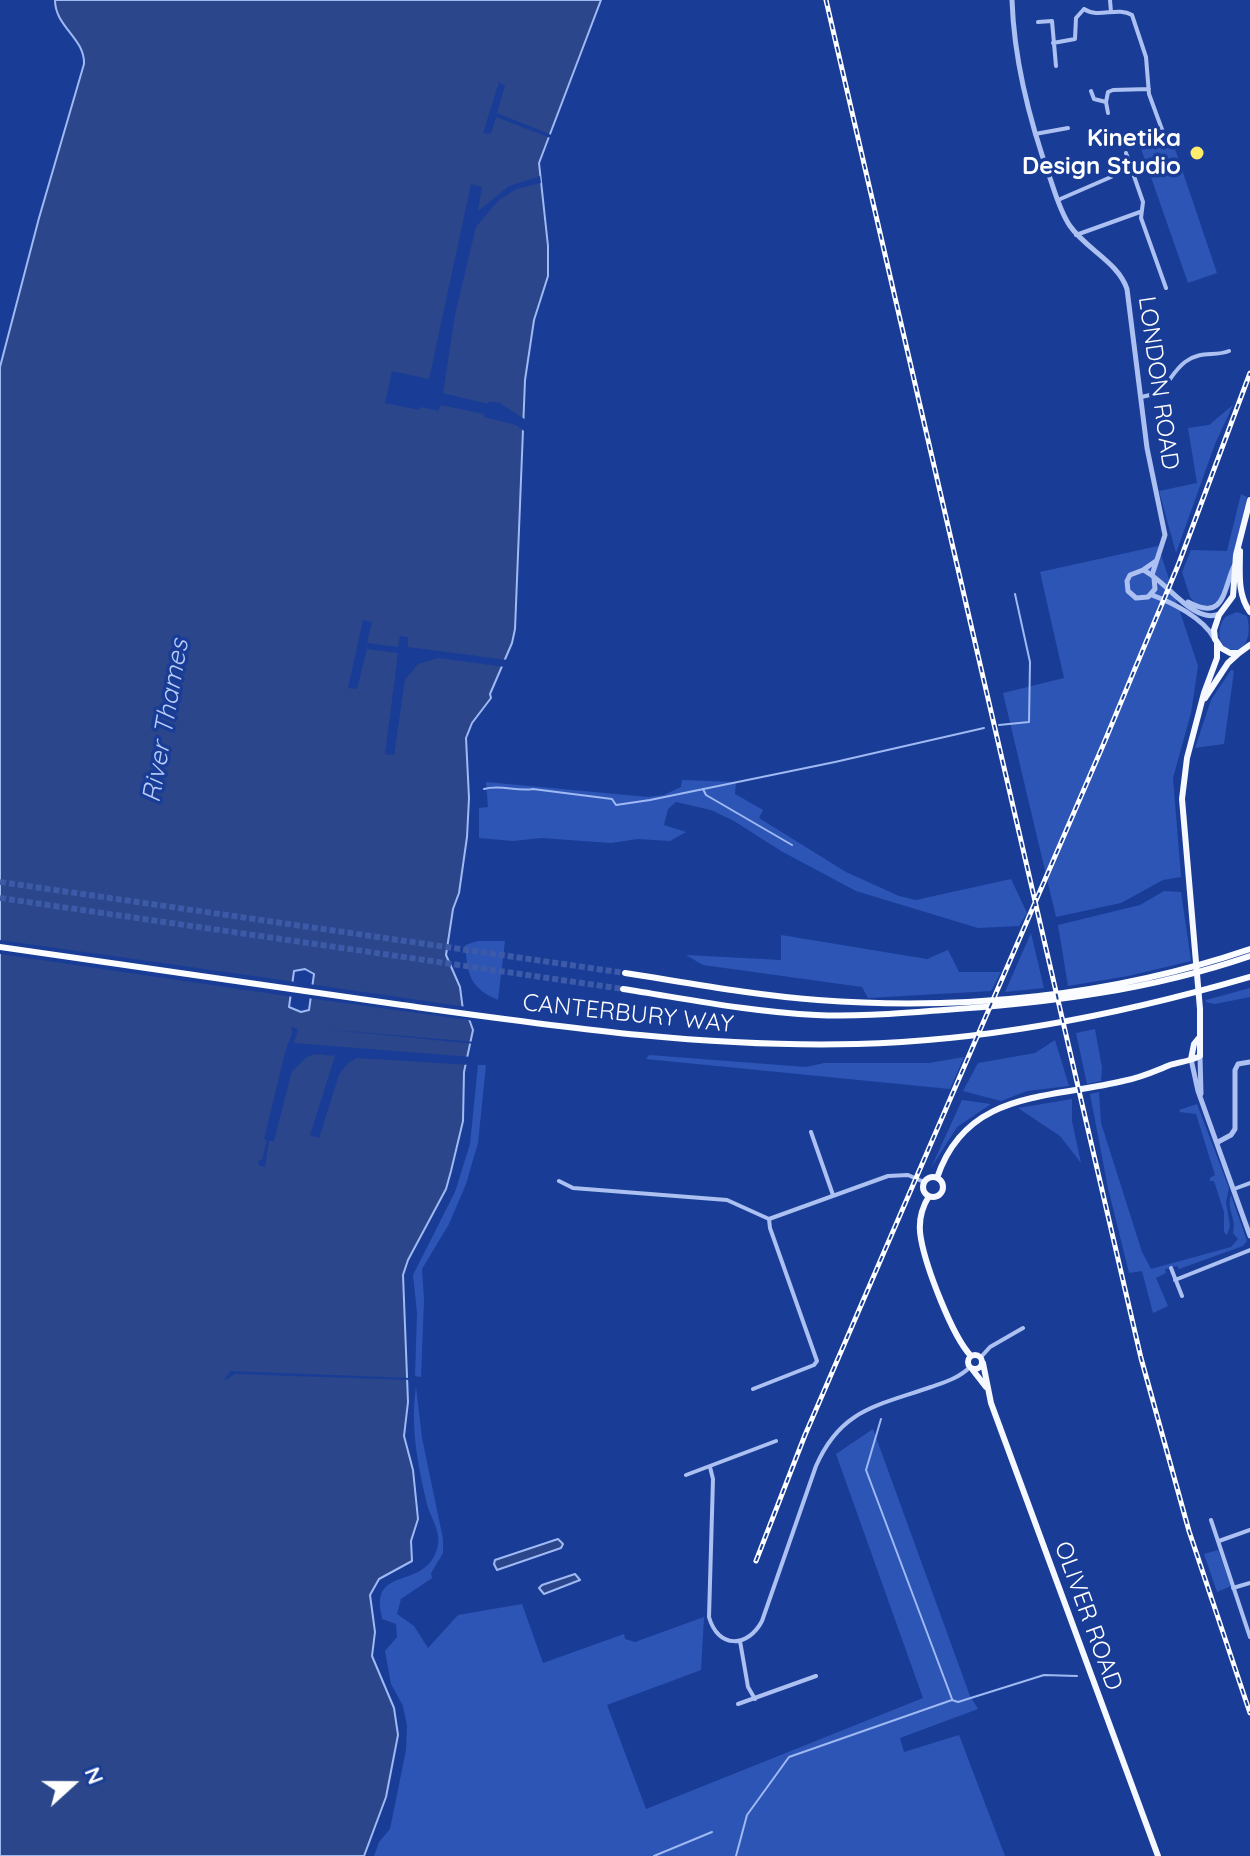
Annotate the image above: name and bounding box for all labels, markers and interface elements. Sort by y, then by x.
place label: Kinetika Design Studio [1022,125,1181,181]
marker: Kinetika Design Studio [1188,144,1206,162]
street label: LONDON ROAD [1132,294,1184,472]
water label: River Thames [136,637,196,805]
street label: CANTERBURY WAY [521,989,735,1039]
street label: OLIVER ROAD [1048,1538,1128,1694]
north arrow [32,1744,112,1824]
text: N [78,1763,110,1788]

